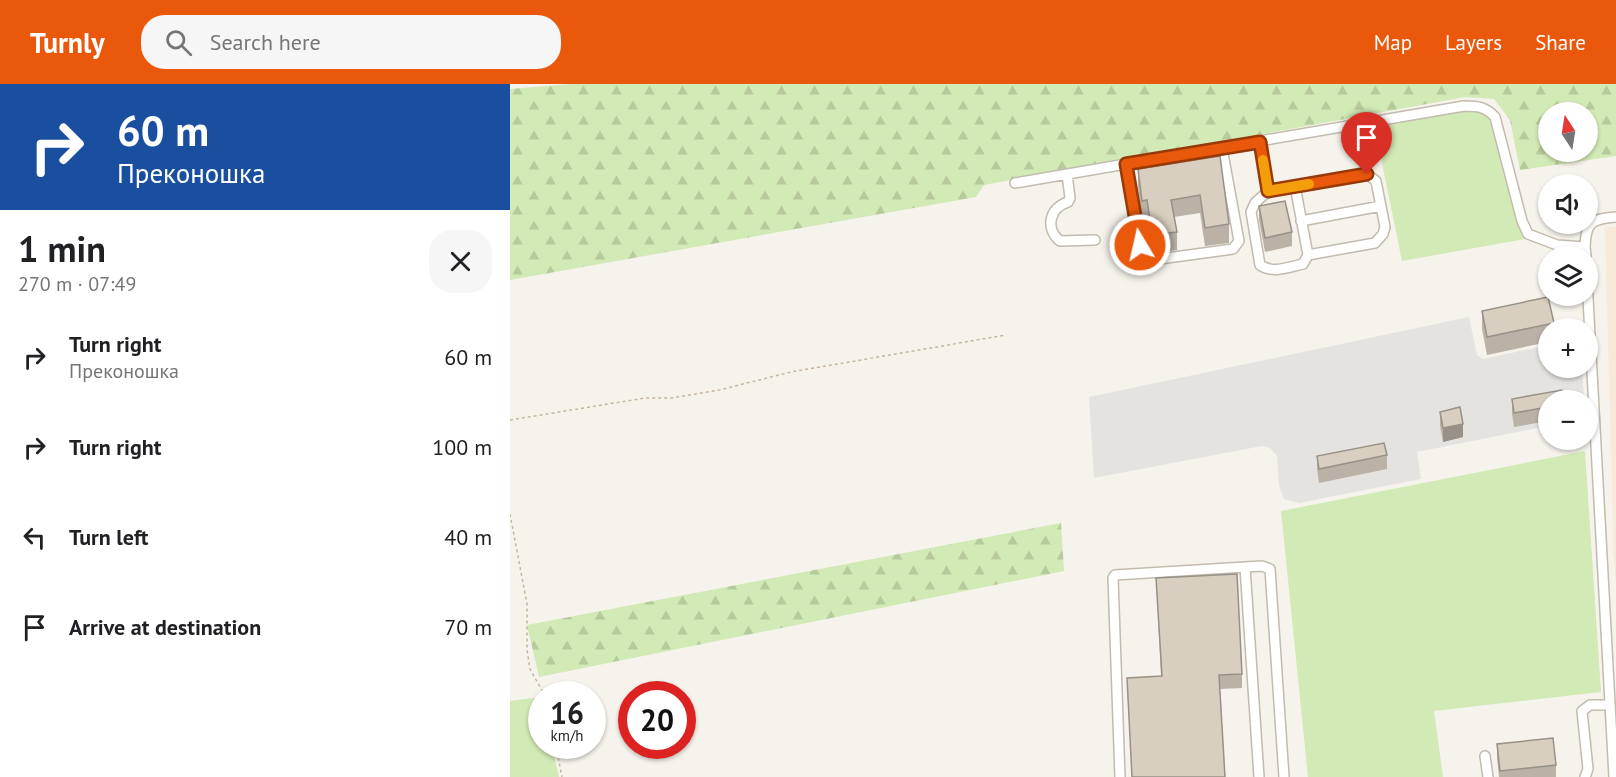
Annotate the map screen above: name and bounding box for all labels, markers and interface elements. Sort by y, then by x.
search box [141,15,561,69]
text: Turnly [30,24,105,61]
icon: search [162,26,195,59]
text: Search here [210,28,321,56]
text: Map [1374,29,1412,56]
text: Layers [1445,29,1502,56]
text: Share [1535,29,1586,56]
north arrow [1538,102,1598,162]
map controls [1538,102,1598,450]
text: 60 m [117,103,209,158]
icon: right [18,108,96,186]
pin [1341,112,1392,174]
icon: arrive [1350,121,1383,154]
text: Преконошка [117,156,265,190]
button: sound [1538,174,1598,234]
position arrow [1108,213,1172,277]
text: 1 min [18,225,106,272]
button: close [429,230,492,293]
button: layers [1538,246,1598,306]
text: 270 m · 07:49 [18,271,136,297]
button: + [1538,318,1598,378]
text: Turn right [69,330,161,358]
icon: right [18,341,51,374]
text: 60 m [444,343,492,371]
text: Преконошка [69,358,179,384]
button: − [1538,390,1598,450]
icon: right [18,431,51,464]
text: Turn right [69,433,161,461]
text: 100 m [432,433,492,461]
icon: left [18,521,51,554]
text: Turn left [69,523,149,551]
text: 40 m [444,523,492,551]
icon: arrive [18,611,51,644]
text: Arrive at destination [69,613,261,641]
text: 70 m [444,613,492,641]
speed limit sign: 20 [618,681,696,759]
text: 16 [550,693,584,732]
text: km/h [551,726,583,745]

